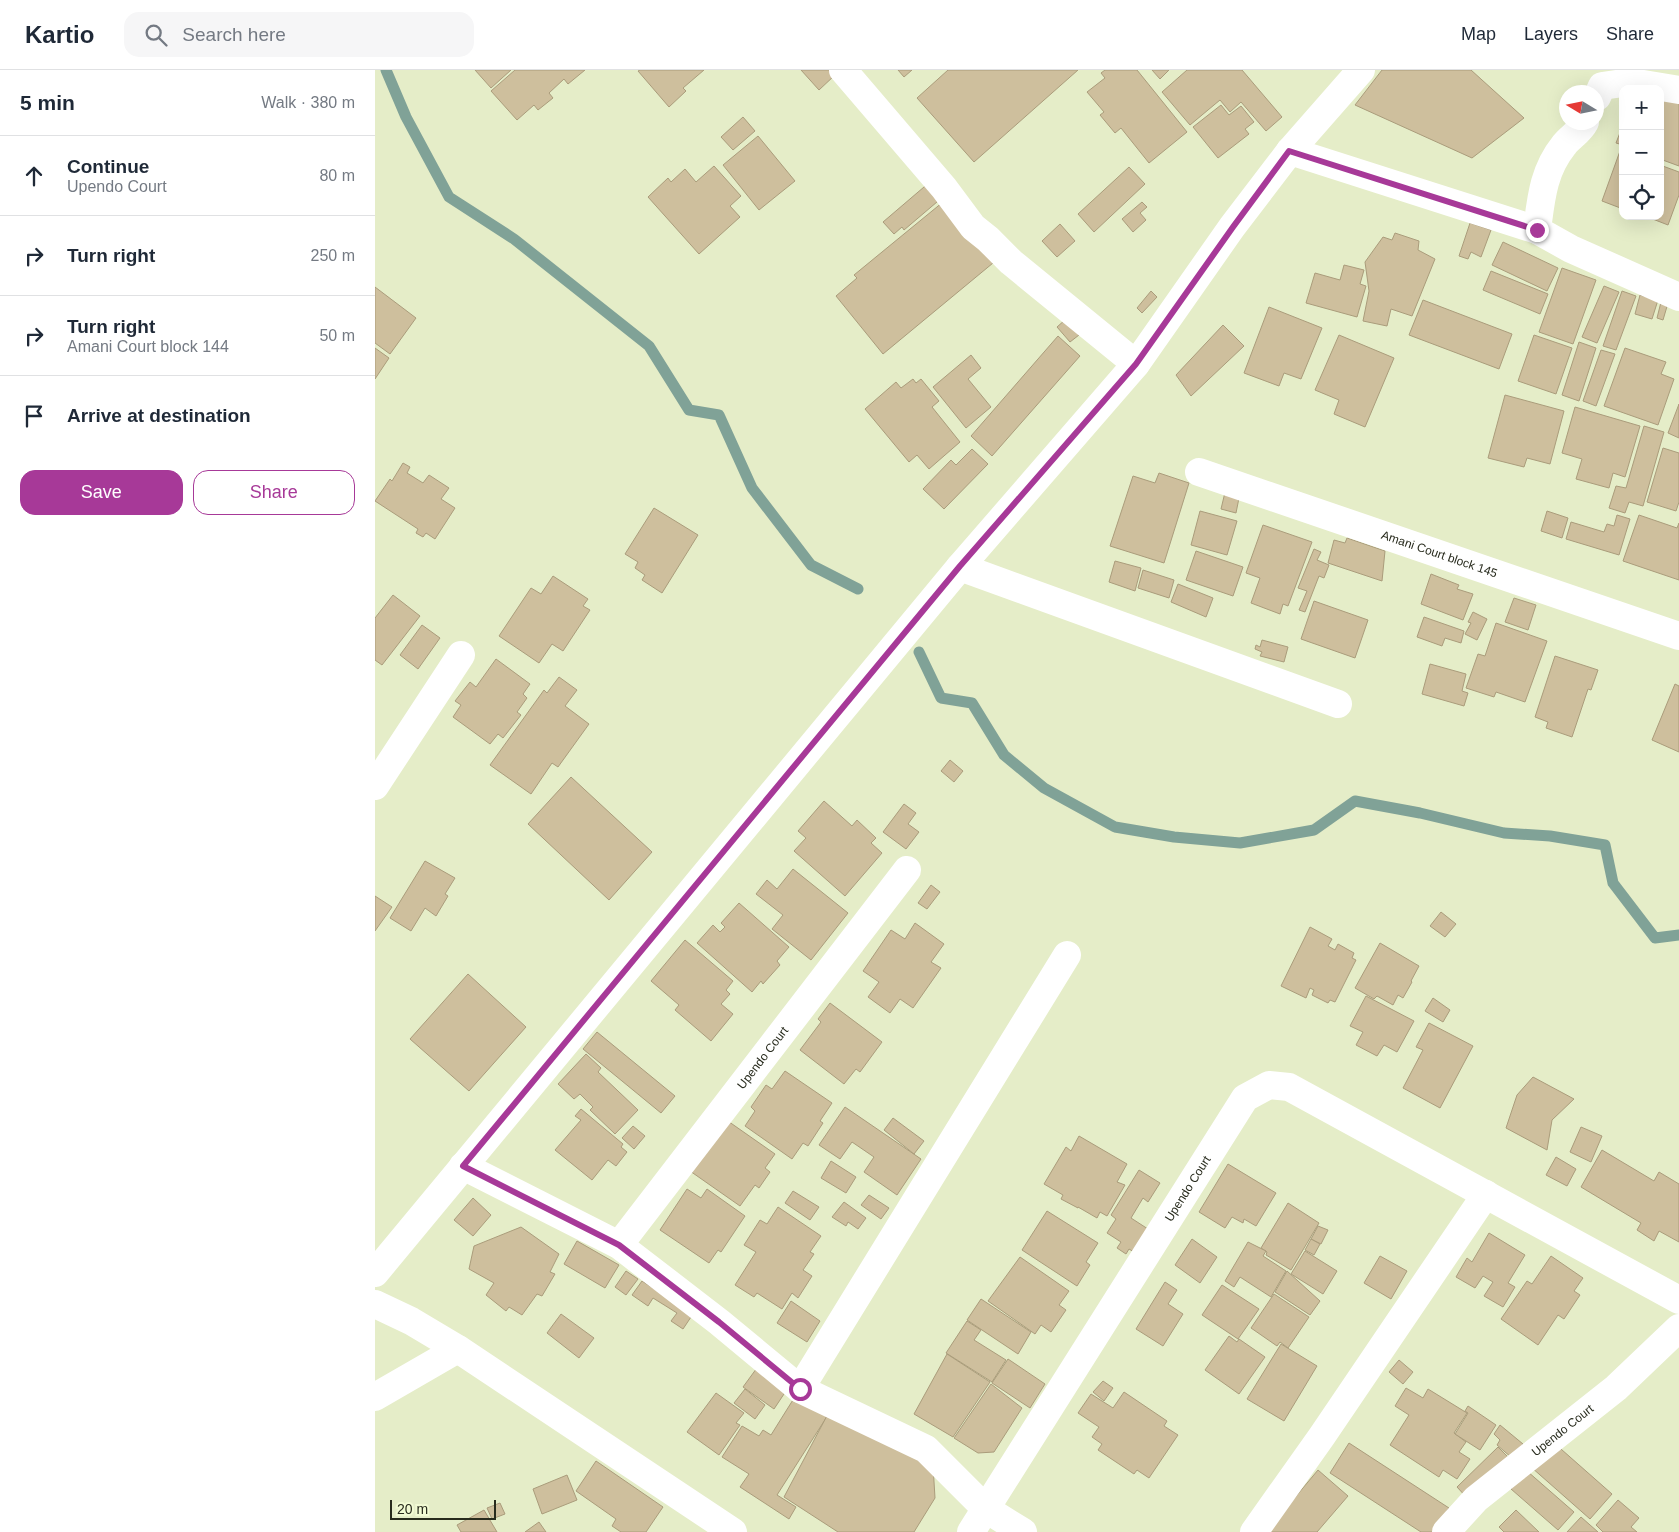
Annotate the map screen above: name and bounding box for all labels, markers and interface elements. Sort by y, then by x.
search box [124,12,474,57]
text: Kartio [25,21,94,48]
icon: search [142,21,170,49]
text: Search here [182,24,286,45]
text: Map [1461,24,1496,44]
text: Layers [1524,24,1578,44]
text: Share [1606,24,1654,44]
north arrow [1559,85,1604,130]
map controls [1619,85,1664,220]
button: + [1619,85,1664,130]
text: 5 min [20,91,75,114]
text: Walk · 380 m [261,94,355,111]
button: − [1619,130,1664,175]
text: Continue [67,156,149,177]
icon: ahead [20,162,48,190]
text: 80 m [319,167,355,184]
button: locate [1619,175,1664,220]
text: Upendo Court [67,178,167,195]
route end [1526,219,1549,242]
icon: right [20,242,48,270]
text: Turn right [67,245,155,266]
text: 250 m [311,247,355,264]
text: Turn right [67,316,155,337]
icon: right [20,322,48,350]
text: 50 m [319,327,355,344]
text: Amani Court block 144 [67,338,229,355]
icon: arrive [20,402,48,430]
text: Arrive at destination [67,405,251,426]
button: Save [20,470,183,515]
button: Share [193,470,355,515]
street label: Amani Court block 145 [1380,528,1499,581]
street label: Upendo Court [734,1023,791,1092]
street label: Upendo Court [1162,1153,1214,1224]
route start [789,1378,812,1401]
street label: Upendo Court [1529,1401,1597,1459]
scale bar [390,1497,496,1520]
text: 20 m [397,1501,428,1517]

